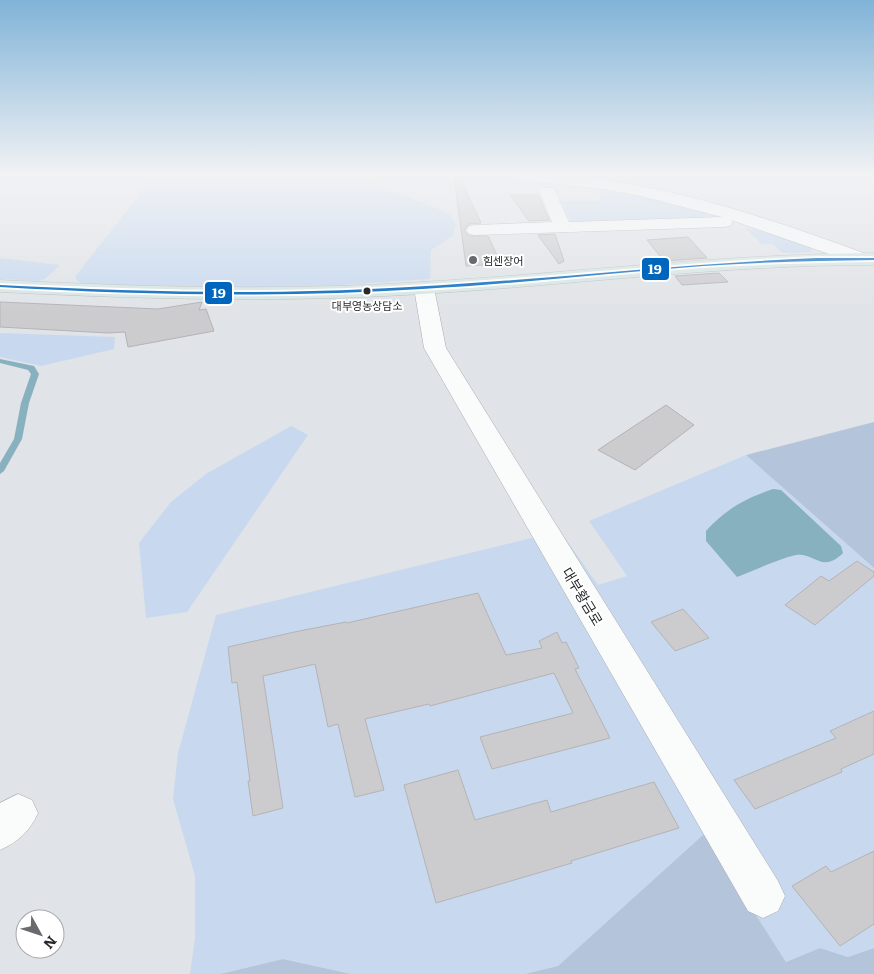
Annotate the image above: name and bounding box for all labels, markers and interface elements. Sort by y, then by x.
place label: 힘센장어 [483,252,523,268]
marker: 힘센장어 [467,254,479,266]
line badge: 19 [641,257,670,281]
text: 19 [648,258,662,278]
line badge: 19 [204,281,233,305]
text: 19 [212,282,226,302]
marker: 대부영농상담소 [362,286,372,296]
place label: 대부영농상담소 [332,297,402,313]
street label: 대부황금로 [558,563,608,629]
north arrow [15,909,65,959]
text: N [39,932,62,954]

